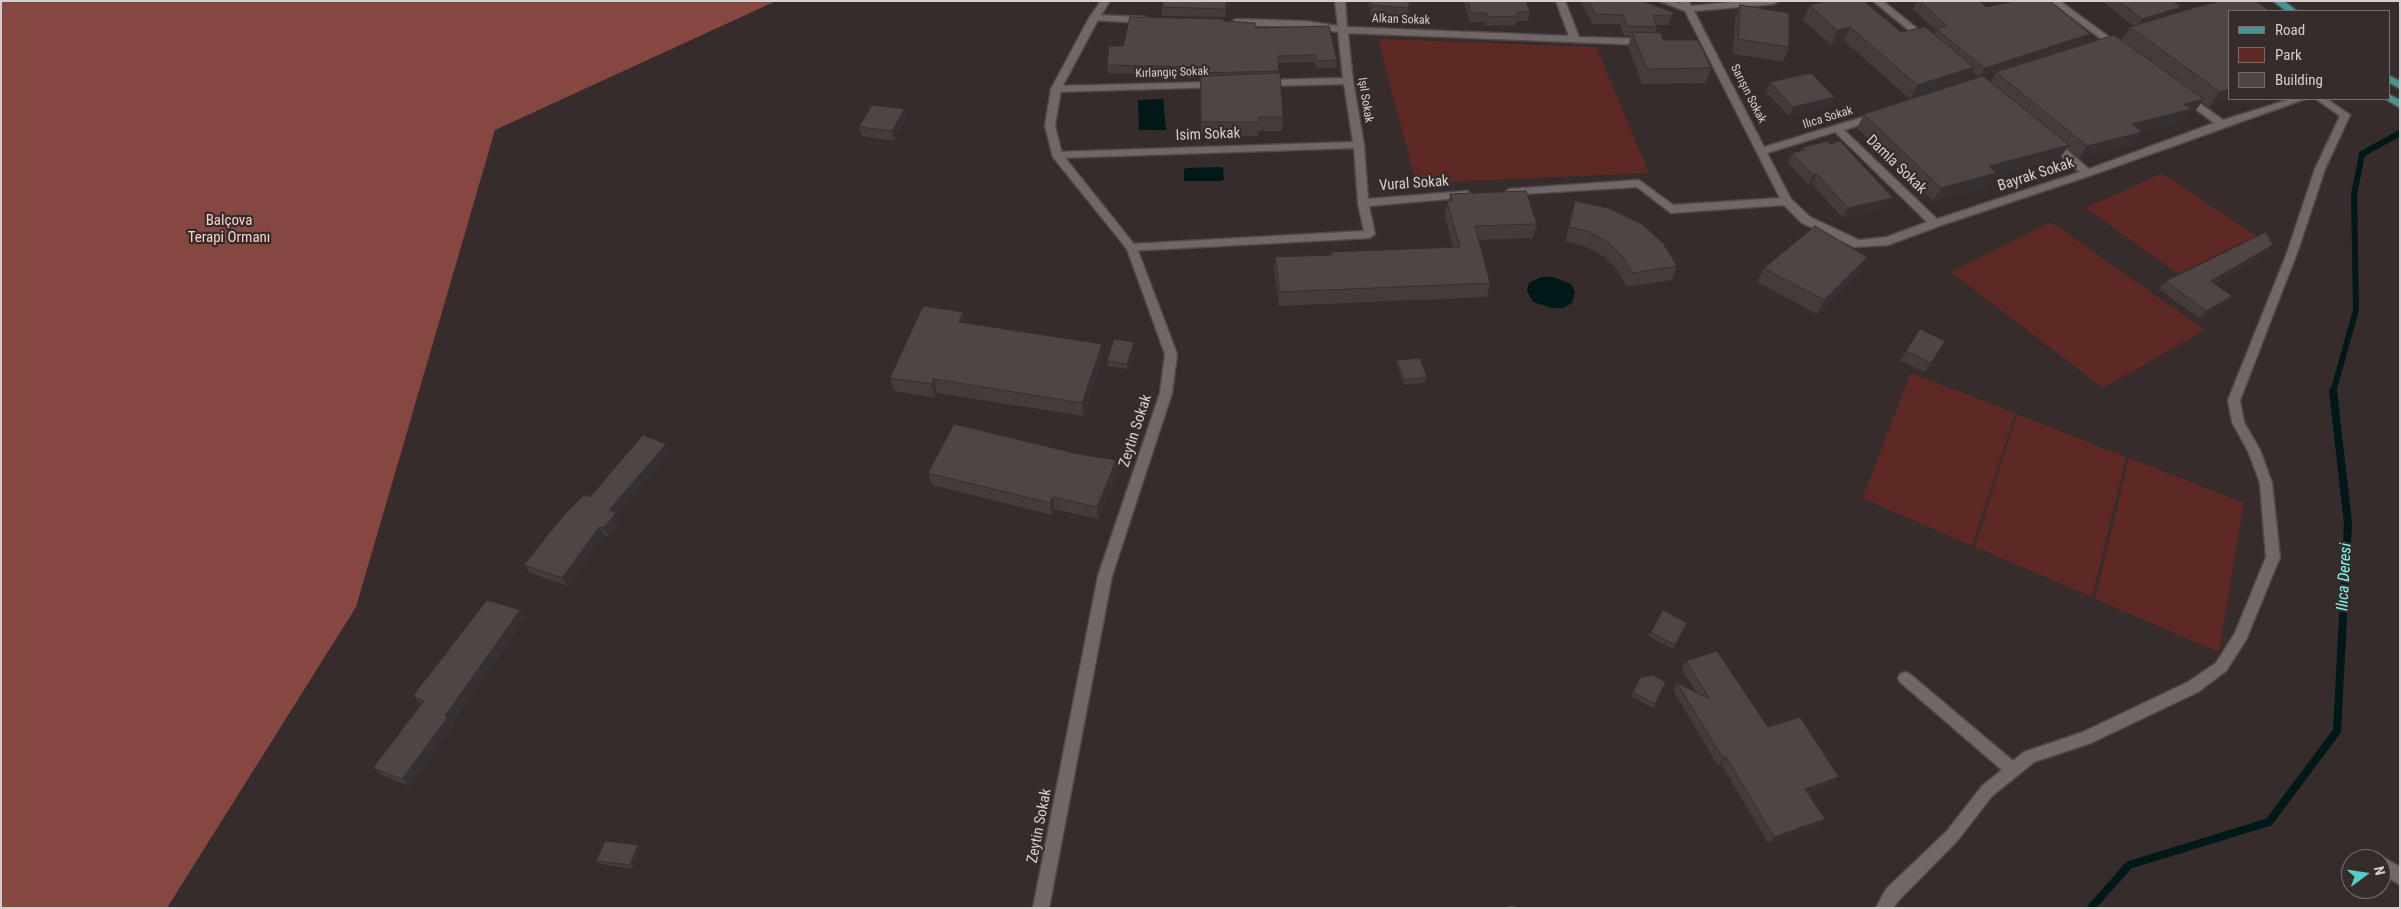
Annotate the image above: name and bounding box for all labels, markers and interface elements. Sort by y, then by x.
legend [2228,10,2391,100]
street label: Alkan Sokak [1372,12,1430,28]
text: Road [2275,21,2305,39]
text: Park [2275,46,2302,64]
street label: Sarışın Sokak [1727,62,1769,126]
street label: Kırlangıç Sokak [1135,65,1209,81]
text: Building [2275,71,2323,89]
street label: Işıl Sokak [1354,76,1376,124]
street label: Ilıca Sokak [1801,104,1855,132]
street label: Isim Sokak [1175,125,1241,145]
street label: Damla Sokak [1862,132,1930,198]
street label: Bayrak Sokak [1996,154,2076,196]
street label: Vural Sokak [1379,173,1449,195]
park label: Balçova Terapi Ormanı [188,212,270,247]
street label: Zeytin Sokak [1116,392,1156,470]
water label: Ilıca Deresi [2334,543,2356,611]
street label: Zeytin Sokak [1024,787,1056,865]
north arrow [2341,849,2391,899]
text: N [2371,865,2388,877]

